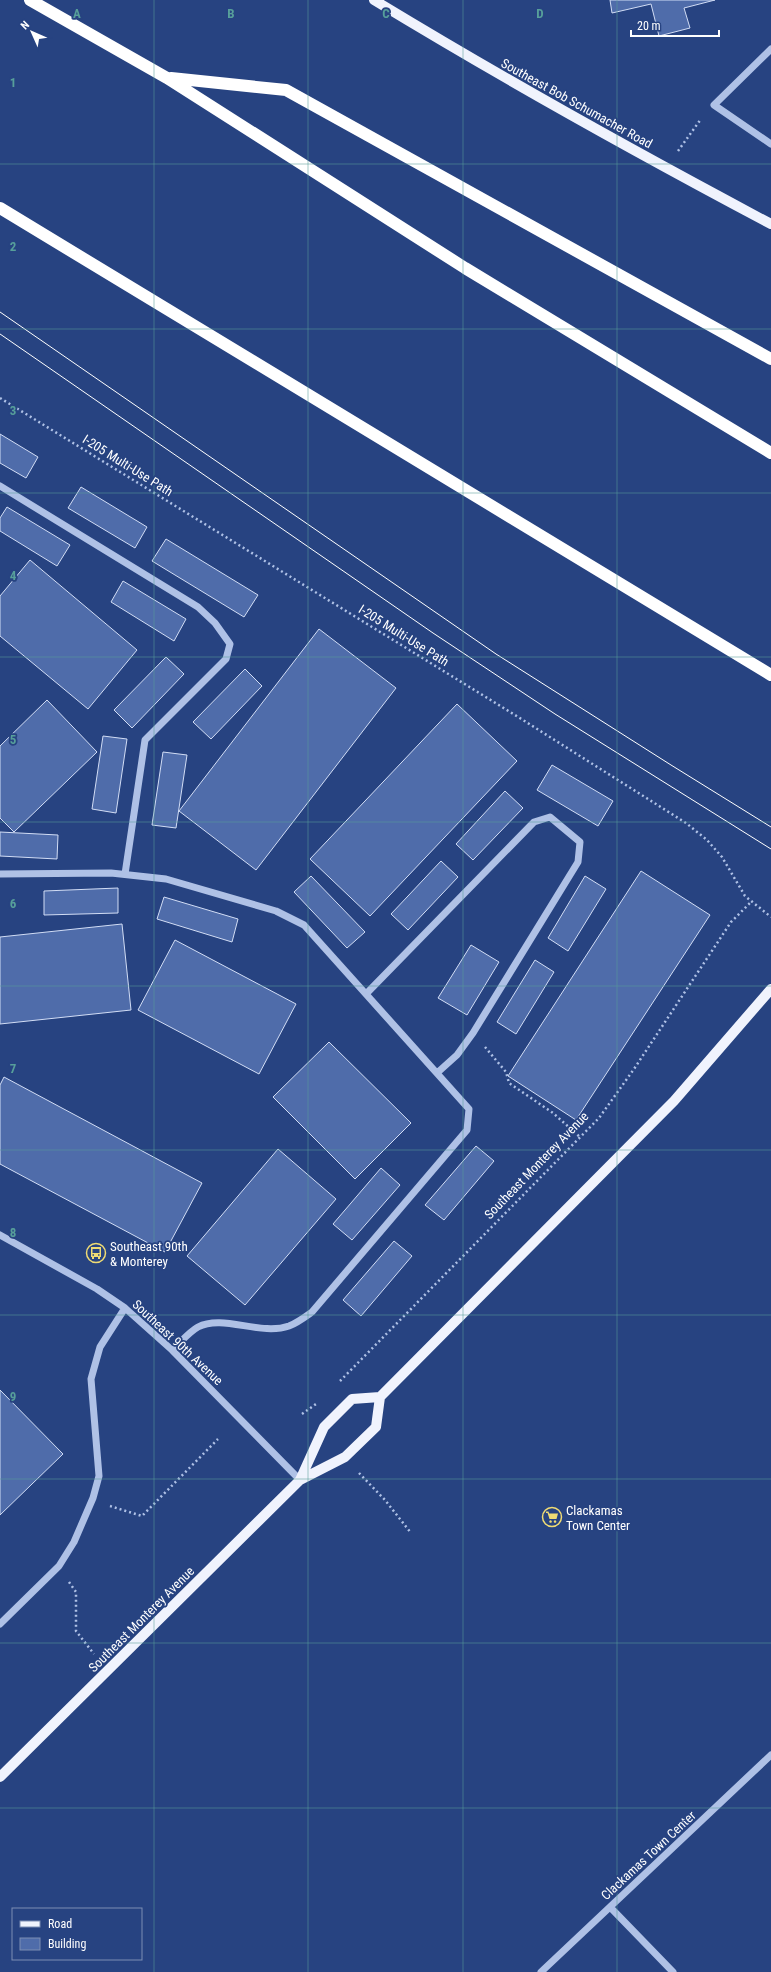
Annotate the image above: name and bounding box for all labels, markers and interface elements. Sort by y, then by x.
text: A [73,6,81,21]
text: B [227,6,235,21]
text: C [382,6,390,21]
text: D [536,6,544,21]
north arrow [12,12,52,52]
scale bar [631,12,719,38]
text: N [18,18,32,32]
text: 20 m [637,19,661,33]
street label: Southeast Bob Schumacher Road [499,56,655,151]
text: 1 [10,75,16,90]
text: 2 [10,239,17,254]
text: 3 [10,403,16,418]
street label: I-205 Multi-Use Path [80,432,176,499]
text: 4 [10,568,17,583]
street label: I-205 Multi-Use Path [356,602,452,669]
text: 5 [10,732,17,747]
text: 6 [10,896,17,911]
text: 7 [10,1061,17,1076]
street label: Southeast Monterey Avenue [481,1109,591,1222]
text: 8 [10,1225,16,1240]
place label: Southeast 90th & Monterey [110,1239,188,1269]
bus stop icon: Southeast 90th & Monterey [85,1242,107,1264]
street label: Southeast 90th Avenue [129,1297,226,1388]
text: 9 [10,1389,16,1404]
place label: Clackamas Town Center [566,1503,630,1533]
supermarket icon: Clackamas Town Center [541,1506,563,1528]
street label: Southeast Monterey Avenue [85,1563,197,1675]
street label: Clackamas Town Center [598,1808,699,1903]
legend [12,1908,142,1960]
text: Road [48,1917,72,1931]
text: Building [48,1937,86,1951]

